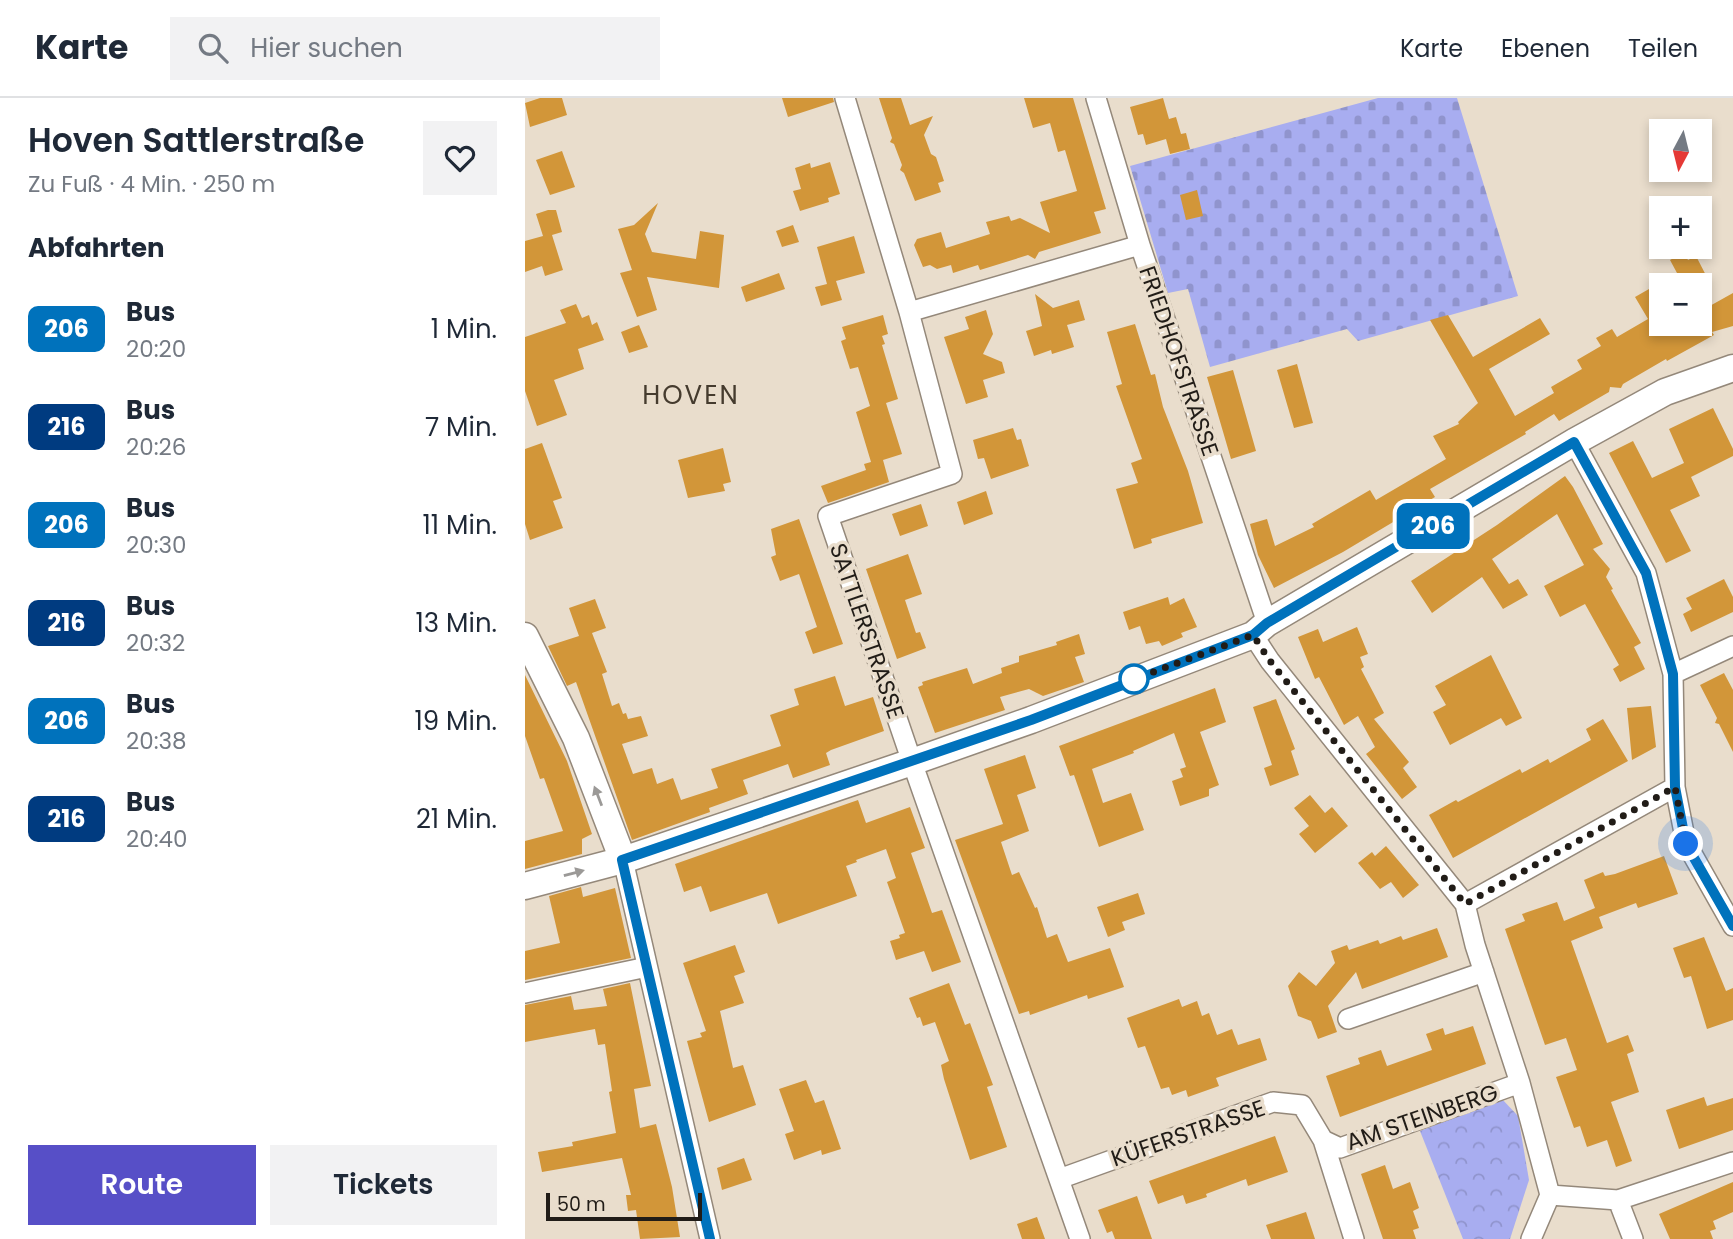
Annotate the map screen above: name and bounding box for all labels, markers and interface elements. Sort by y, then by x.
search box [170,17,660,80]
text: Karte [35,24,128,71]
icon: search [194,29,232,67]
text: Hier suchen [250,30,403,66]
text: Karte [1400,32,1463,65]
text: Ebenen [1501,32,1590,65]
text: Teilen [1628,32,1698,65]
text: Hoven Sattlerstraße [28,117,364,164]
north arrow [1649,119,1711,182]
map controls [1649,119,1712,336]
button: heart [423,121,497,195]
text: Zu Fuß · 4 Min. · 250 m [28,168,275,200]
button: + [1649,196,1712,259]
text: Abfahrten [28,230,165,266]
street label: FRIEDHOFSTRASSE [1131,262,1227,460]
button: − [1649,273,1712,336]
text: Bus [126,294,175,330]
text: 1 Min. [431,311,497,347]
text: 206 [44,312,89,345]
text: 20:20 [126,333,186,365]
district label: HOVEN [642,377,740,413]
text: Bus [126,392,175,428]
text: 7 Min. [425,409,497,445]
text: 216 [47,410,86,443]
text: 20:26 [126,431,186,463]
text: Bus [126,490,175,526]
line badge: 206 [1393,503,1473,549]
text: 11 Min. [423,507,497,543]
text: 206 [44,508,89,541]
text: 206 [1411,509,1455,542]
text: 20:30 [126,529,187,561]
street label: SATTLERSTRASSE [822,539,912,723]
text: Bus [126,588,175,624]
text: 13 Min. [416,605,497,641]
text: 216 [47,606,86,639]
text: 20:32 [126,627,185,659]
unlabelled marker [1119,664,1149,694]
text: Bus [126,686,175,722]
text: 19 Min. [414,703,497,739]
text: 206 [44,704,89,737]
text: 20:38 [126,725,187,757]
text: Bus [126,784,175,820]
one-way arrow [593,785,604,806]
text: 21 Min. [416,801,497,837]
text: 216 [47,802,86,835]
text: 20:40 [126,823,187,855]
your location [1668,826,1703,861]
one-way arrow [563,867,585,878]
street label: AM STEINBERG [1342,1076,1502,1158]
street label: KÜFERSTRASSE [1107,1092,1269,1174]
button: Route [28,1145,256,1225]
button: Tickets [270,1145,497,1225]
scale bar [546,1190,702,1222]
text: 50 m [557,1191,606,1218]

